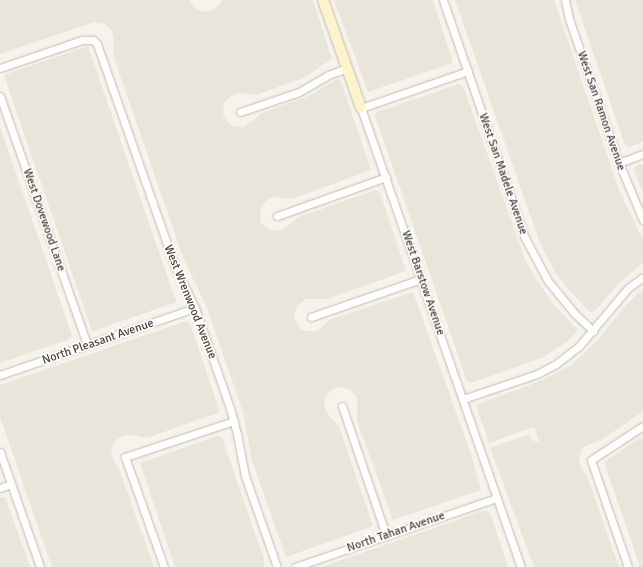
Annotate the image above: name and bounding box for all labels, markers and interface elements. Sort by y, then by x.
street label: West San Ramon Avenue [574,49,628,173]
street label: West San Madele Avenue [475,111,531,237]
street label: West Dovewood Lane [20,167,68,273]
street label: West Barstow Avenue [398,229,448,337]
street label: West Wrenwood Avenue [160,243,220,361]
street label: North Pleasant Avenue [40,316,156,368]
street label: North Tahan Avenue [345,508,447,556]

